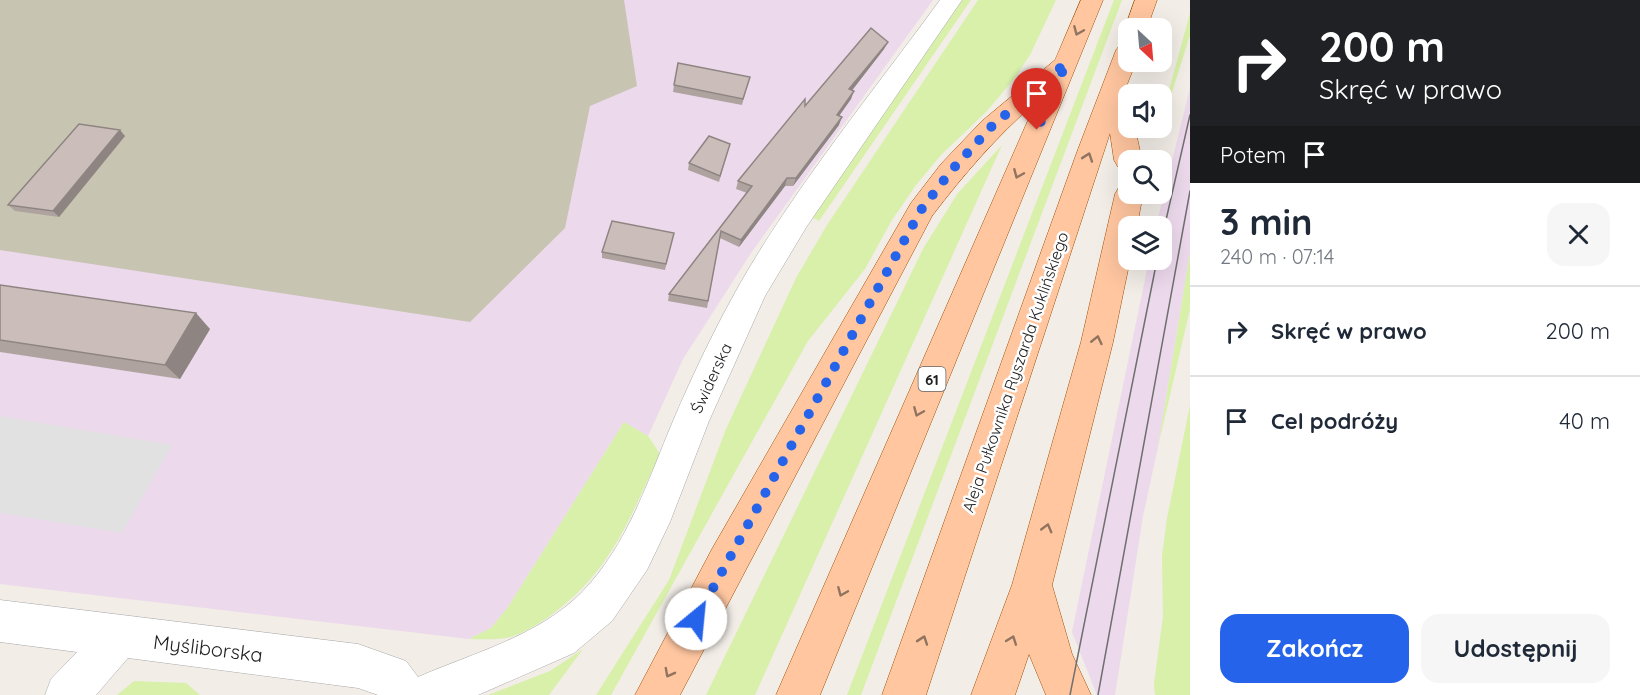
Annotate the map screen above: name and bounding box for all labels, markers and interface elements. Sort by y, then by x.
north arrow [1118,18,1172,72]
map controls [1118,18,1172,270]
text: 200 m [1319,20,1445,73]
icon: right [1220,24,1298,102]
one-way arrow [1074,25,1086,36]
pin [1011,68,1062,130]
text: Skręć w prawo [1319,72,1502,106]
icon: arrive [1020,77,1053,110]
button: sound [1118,84,1172,138]
icon: arrive [1298,138,1331,171]
text: Potem [1220,141,1286,169]
button: search [1118,150,1172,204]
one-way arrow [1081,152,1094,163]
one-way arrow [1014,168,1026,179]
text: 3 min [1220,199,1313,244]
button: close [1547,203,1610,266]
button: layers [1118,216,1172,270]
street label: Aleja Pułkownika Ryszarda Kuklińskiego [958,229,1072,515]
text: 240 m · 07:14 [1220,244,1334,269]
icon: right [1220,315,1253,348]
text: Skręć w prawo [1271,317,1427,345]
text: 200 m [1546,317,1610,345]
one-way arrow [1090,335,1103,345]
street label: Świderska [686,340,736,416]
road number: 61 [918,367,946,391]
icon: arrive [1220,405,1253,438]
one-way arrow [913,406,925,417]
text: Cel podróży [1271,407,1398,435]
text: 40 m [1559,407,1610,435]
one-way arrow [1040,523,1052,534]
one-way arrow [837,585,849,596]
position arrow [664,587,728,651]
button: Zakończ [1220,614,1409,683]
button: Udostępnij [1421,614,1610,683]
street label: Myśliborska [152,629,264,667]
one-way arrow [916,635,929,646]
one-way arrow [1005,635,1018,646]
one-way arrow [664,666,676,677]

